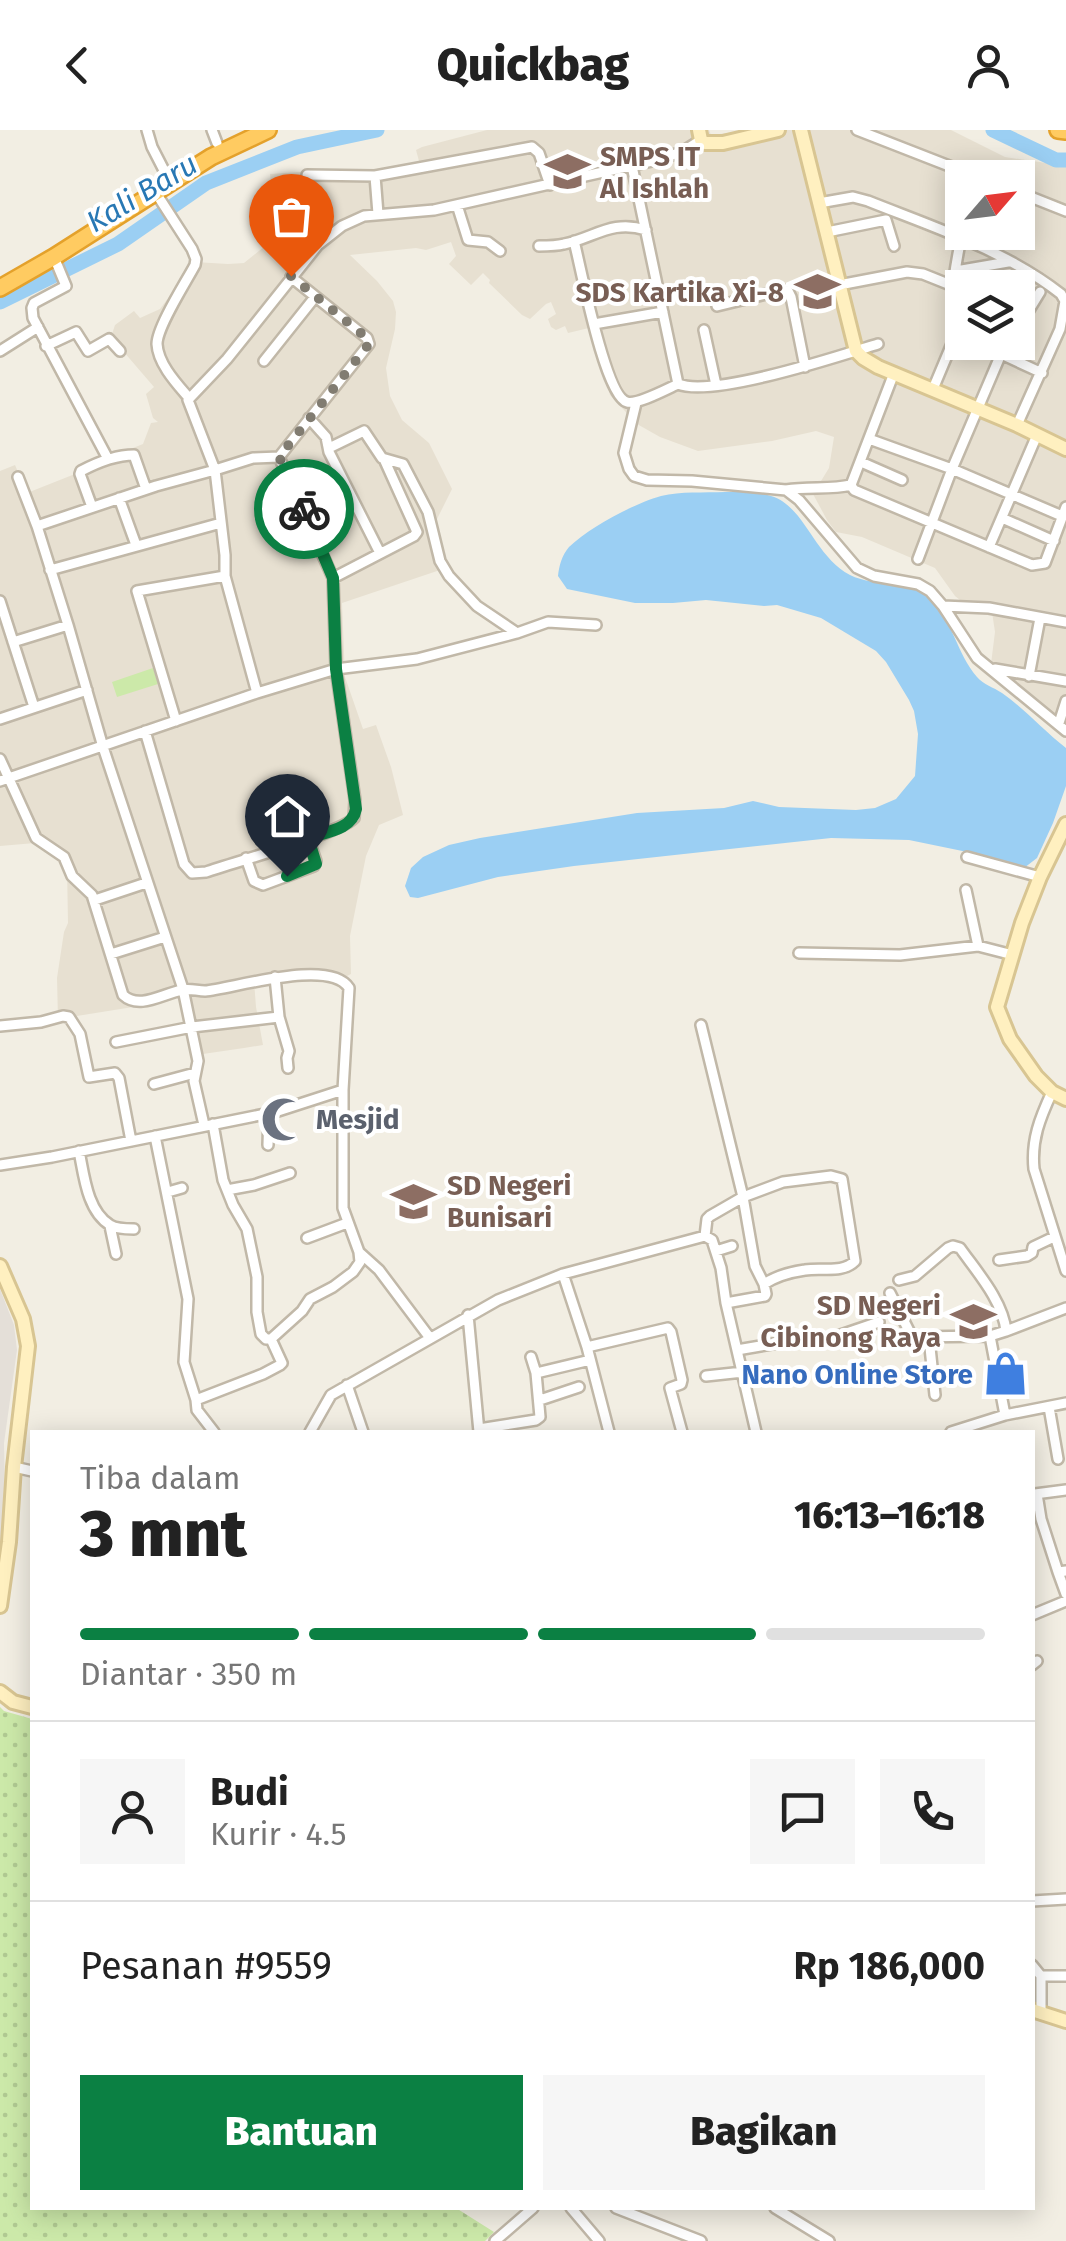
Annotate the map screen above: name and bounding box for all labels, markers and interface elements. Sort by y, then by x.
icon: back [50,38,105,93]
text: Quickbag [437,38,629,92]
icon: person [961,38,1016,93]
place label: SMPS IT Al Ishlah [599,140,709,205]
water label: Kali Baru [80,146,204,240]
school or university icon: SMPS IT Al Ishlah [543,148,591,196]
north arrow [945,160,1035,250]
map controls [945,160,1035,360]
pin [249,174,334,277]
icon: bag [264,189,319,244]
school or university icon: SDS Kartika Xi-8 [793,268,841,316]
button: layers [945,270,1035,360]
place label: SDS Kartika Xi-8 [576,276,784,309]
courier [254,459,354,559]
icon: bike [277,482,332,537]
pin [245,774,330,877]
icon: home [260,789,315,844]
mosque icon: Mesjid [259,1095,307,1143]
place label: Mesjid [316,1103,400,1136]
place label: SD Negeri Bunisari [447,1169,571,1234]
school or university icon: SD Negeri Bunisari [390,1177,438,1225]
place label: SD Negeri Cibinong Raya [761,1289,941,1354]
school or university icon: SD Negeri Cibinong Raya [950,1297,998,1345]
shop icon: Nano Online Store [982,1350,1030,1398]
place label: Nano Online Store [741,1358,973,1391]
text: Tiba dalam [80,1459,240,1497]
text: 16:13–16:18 [794,1492,985,1538]
text: 3 mnt [80,1495,247,1573]
text: Diantar · 350 m [80,1655,297,1693]
button: person [80,1759,185,1864]
button: chat [750,1759,855,1864]
button: phone [880,1759,985,1864]
text: Budi [210,1769,289,1815]
text: Kurir · 4.5 [210,1815,347,1853]
text: Pesanan #9559 [80,1943,332,1989]
text: Rp 186,000 [793,1943,985,1989]
button: Bantuan [80,2075,523,2190]
button: Bagikan [543,2075,985,2190]

